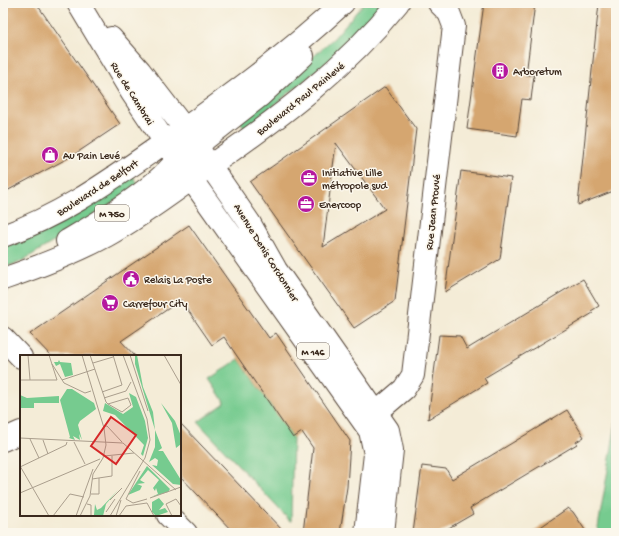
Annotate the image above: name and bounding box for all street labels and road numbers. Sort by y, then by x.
street label: Rue de Cambrai [107,60,155,128]
street label: Boulevard Paul Painlevé [254,60,348,139]
street label: Boulevard de Belfort [54,156,142,220]
street label: Rue Jean Prouvé [424,173,444,251]
street label: Avenue Denis Cordonnier [230,202,301,305]
road number: M 750 [95,205,129,221]
road number: M 146 [297,343,329,359]

